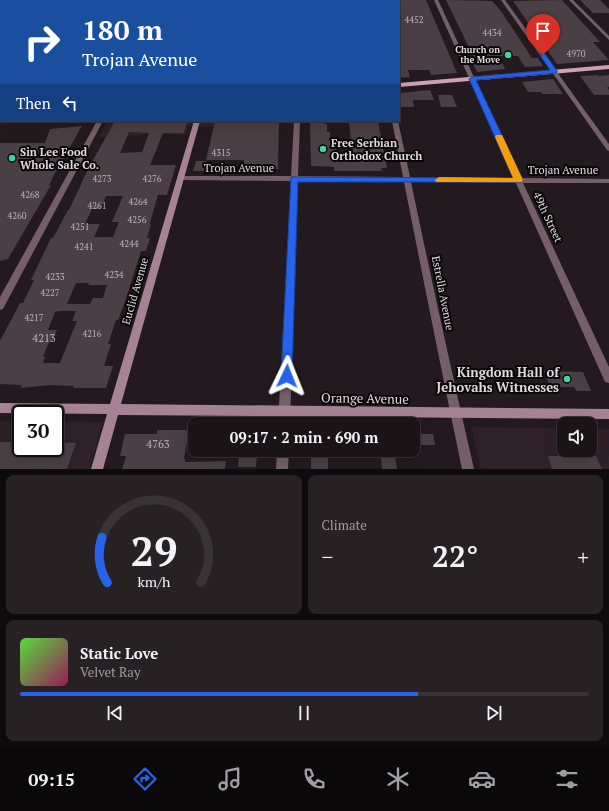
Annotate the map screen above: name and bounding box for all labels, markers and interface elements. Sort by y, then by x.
text: 180 m [82,11,163,48]
house number: 4452 [404,14,424,26]
pin [526,14,560,55]
icon: right [16,16,68,68]
icon: arrive [532,20,554,42]
house number: 4434 [482,27,502,39]
place label: Church on the Move [455,44,500,66]
text: Trojan Avenue [82,47,197,71]
house number: 4970 [566,48,586,60]
marker: Church on the Move [503,50,513,60]
icon: left [59,92,81,114]
text: Then [16,93,51,113]
place label: Free Serbian Orthodox Church [331,136,422,163]
marker: Free Serbian Orthodox Church [318,144,328,154]
place label: Sin Lee Food Whole Sale Co. [20,145,99,172]
house number: 4315 [211,147,231,159]
marker: Sin Lee Food Whole Sale Co. [7,153,17,163]
street label: Trojan Avenue [204,161,275,175]
street label: Trojan Avenue [528,163,599,177]
house number: 4273 [92,173,112,185]
house number: 4276 [142,173,162,185]
house number: 4268 [20,189,40,201]
street label: 49th Street [530,189,566,245]
house number: 4264 [128,196,148,208]
house number: 4261 [87,200,107,212]
house number: 4260 [7,210,27,222]
house number: 4256 [127,214,147,226]
house number: 4251 [70,221,90,233]
house number: 4244 [119,238,139,250]
house number: 4241 [74,241,94,253]
street label: Euclid Avenue [119,255,151,326]
street label: Estrella Avenue [429,255,457,332]
house number: 4234 [104,269,124,281]
house number: 4233 [45,271,65,283]
house number: 4227 [40,287,60,299]
house number: 4217 [24,312,44,324]
house number: 4216 [82,328,102,340]
house number: 4213 [32,331,56,345]
position arrow [266,355,308,397]
place label: Kingdom Hall of Jehovahs Witnesses [437,363,560,396]
marker: Kingdom Hall of Jehovahs Witnesses [562,374,572,384]
street label: Orange Avenue [321,388,409,408]
speed limit sign: 30 [12,405,64,457]
map controls [557,417,597,457]
button: sound [557,417,597,457]
text: 09:17 · 2 min · 690 m [230,427,378,447]
house number: 4763 [146,437,170,451]
text: Climate [322,516,367,534]
text: 29 [130,522,177,577]
text: 22° [432,536,478,576]
text: − [322,542,333,571]
text: + [577,542,589,571]
text: km/h [137,571,171,590]
text: Static Love [80,643,158,663]
text: Velvet Ray [80,663,140,681]
icon: previous [104,702,126,724]
icon: pause [293,702,315,724]
icon: next [483,702,505,724]
icon: directions [131,765,159,793]
icon: music [216,765,244,793]
icon: phone [300,765,328,793]
icon: climate [384,765,412,793]
icon: car [468,765,496,793]
icon: filters [553,765,581,793]
text: 09:15 [28,767,75,791]

